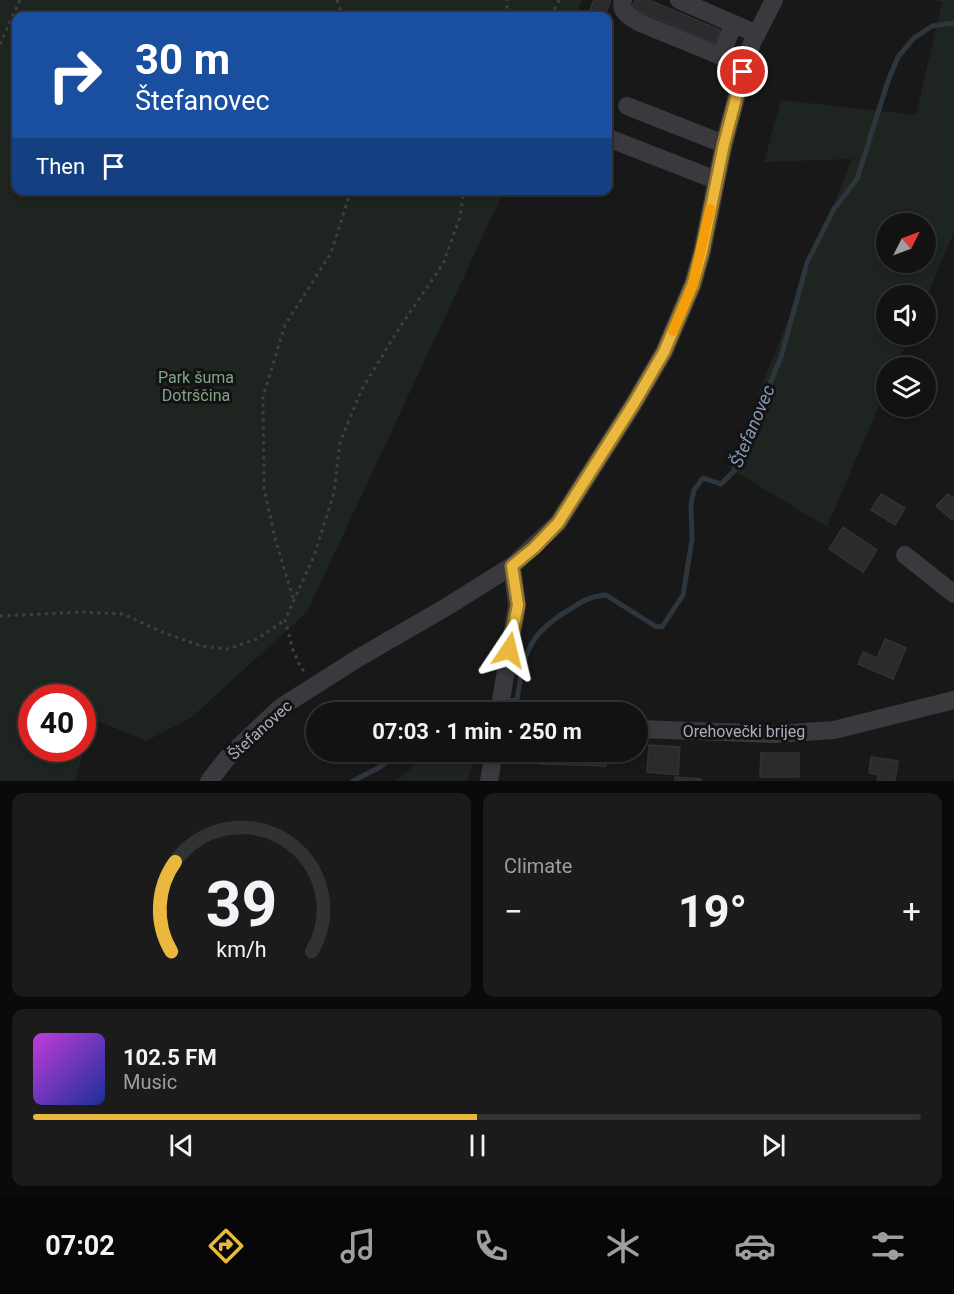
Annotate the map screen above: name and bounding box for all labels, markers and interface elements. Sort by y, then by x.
text: 30 m [135,35,230,84]
icon: right [36,36,114,114]
pin [717,46,768,97]
icon: arrive [726,55,759,88]
text: Štefanovec [135,85,270,117]
icon: arrive [97,150,130,183]
text: Then [36,154,85,179]
north arrow [876,213,936,273]
map controls [876,213,936,417]
button: sound [876,285,936,345]
button: layers [876,357,936,417]
park label: Park šuma Dotrščina [158,368,234,405]
water label: Štefanovec [725,382,779,470]
position arrow [477,618,541,682]
speed limit sign: 40 [18,684,96,762]
street label: Štefanovec [223,695,296,764]
text: 07:03 · 1 min · 250 m [372,719,582,744]
street label: Orehovečki brijeg [683,722,805,741]
text: Climate [504,854,572,878]
text: 39 [206,868,277,941]
text: 19° [678,885,747,938]
text: − [504,892,523,931]
text: + [902,892,921,931]
text: km/h [216,937,267,962]
text: 102.5 FM [123,1045,217,1070]
text: Music [123,1070,177,1094]
icon: previous [165,1129,198,1162]
icon: pause [461,1129,494,1162]
icon: next [757,1129,790,1162]
icon: directions [205,1225,247,1267]
icon: music [337,1225,379,1267]
icon: phone [470,1225,512,1267]
icon: climate [602,1225,644,1267]
icon: car [734,1225,776,1267]
icon: filters [867,1225,909,1267]
text: 07:02 [45,1230,115,1262]

